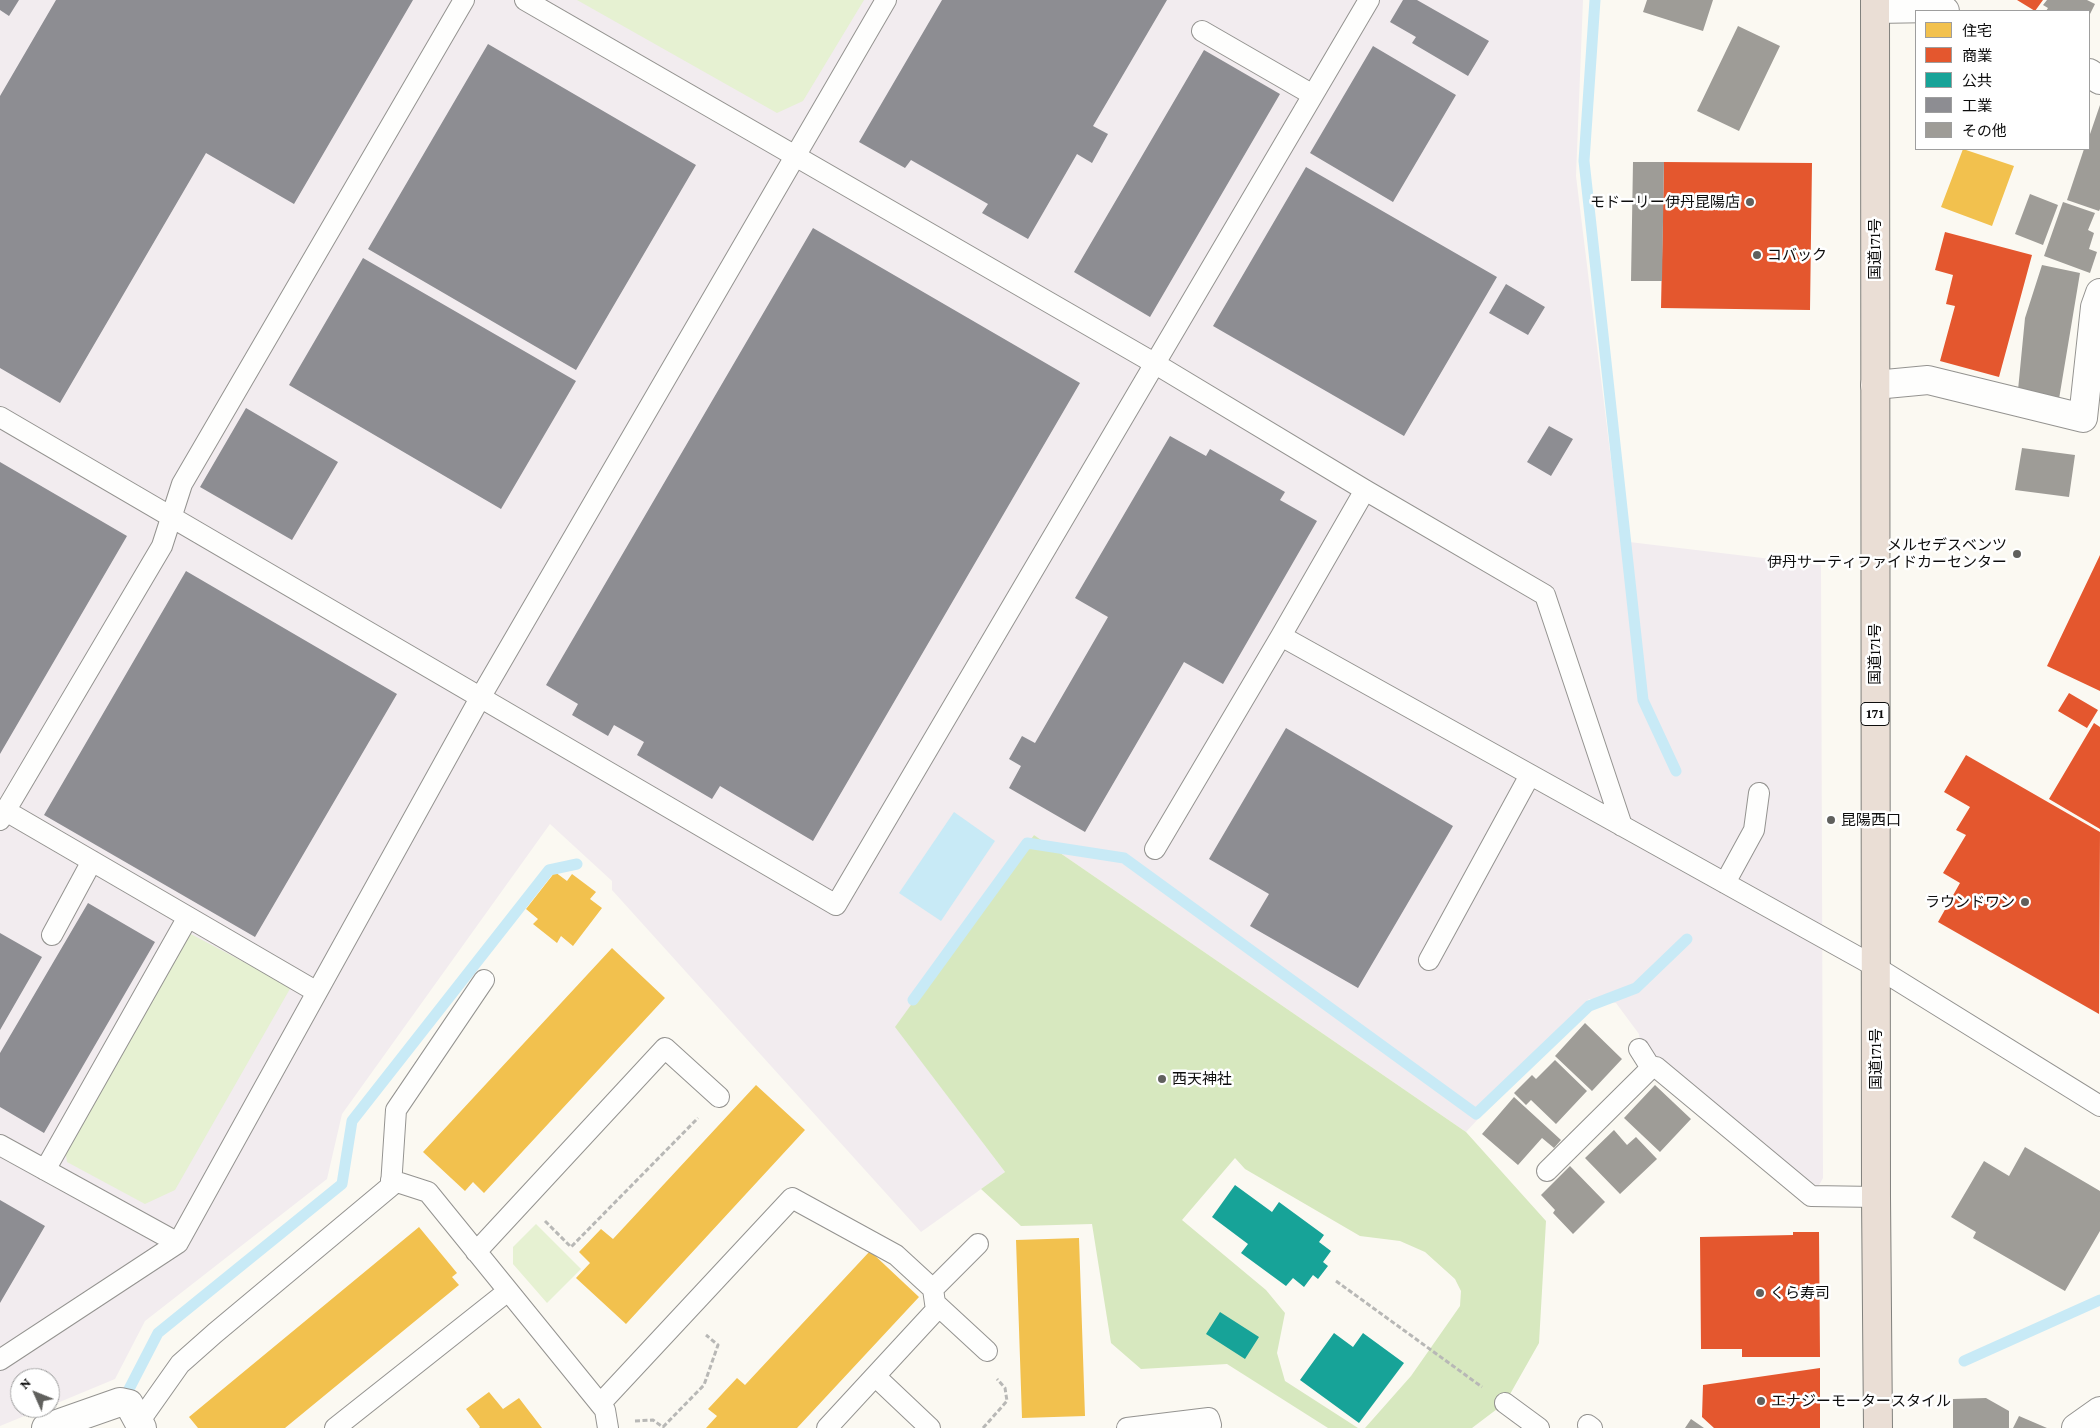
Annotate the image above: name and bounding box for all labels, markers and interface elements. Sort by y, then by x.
legend [1915,10,2090,150]
text: 住宅 [1962,23,1992,39]
text: 商業 [1962,48,1992,64]
text: 公共 [1962,73,1992,89]
text: 工業 [1962,98,1992,114]
text: その他 [1962,123,2007,139]
place label: モドーリー伊丹昆陽店 [1590,193,1740,211]
marker: モドーリー伊丹昆陽店 [1744,196,1756,208]
street label: 国道171号 [1866,218,1884,280]
place label: コバック [1767,246,1827,264]
marker: コバック [1751,249,1763,261]
place label: メルセデスベンツ 伊丹サーティファイドカーセンター [1767,536,2007,571]
marker: メルセデスベンツ 伊丹サーティファイドカーセンター [2011,548,2023,560]
street label: 国道171号 [1866,623,1884,685]
road number: 171 [1861,702,1889,726]
place label: 昆陽西口 [1841,811,1901,829]
marker: 昆陽西口 [1825,814,1837,826]
place label: ラウンドワン [1925,893,2015,911]
marker: ラウンドワン [2019,896,2031,908]
street label: 国道171号 [1867,1028,1885,1090]
place label: 西天神社 [1172,1070,1232,1088]
marker: 西天神社 [1156,1073,1168,1085]
place label: くら寿司 [1770,1284,1830,1302]
marker: くら寿司 [1754,1287,1766,1299]
north arrow [10,1368,60,1418]
text: N [16,1374,34,1392]
place label: エナジーモータースタイル [1771,1392,1951,1410]
marker: エナジーモータースタイル [1755,1395,1767,1407]

